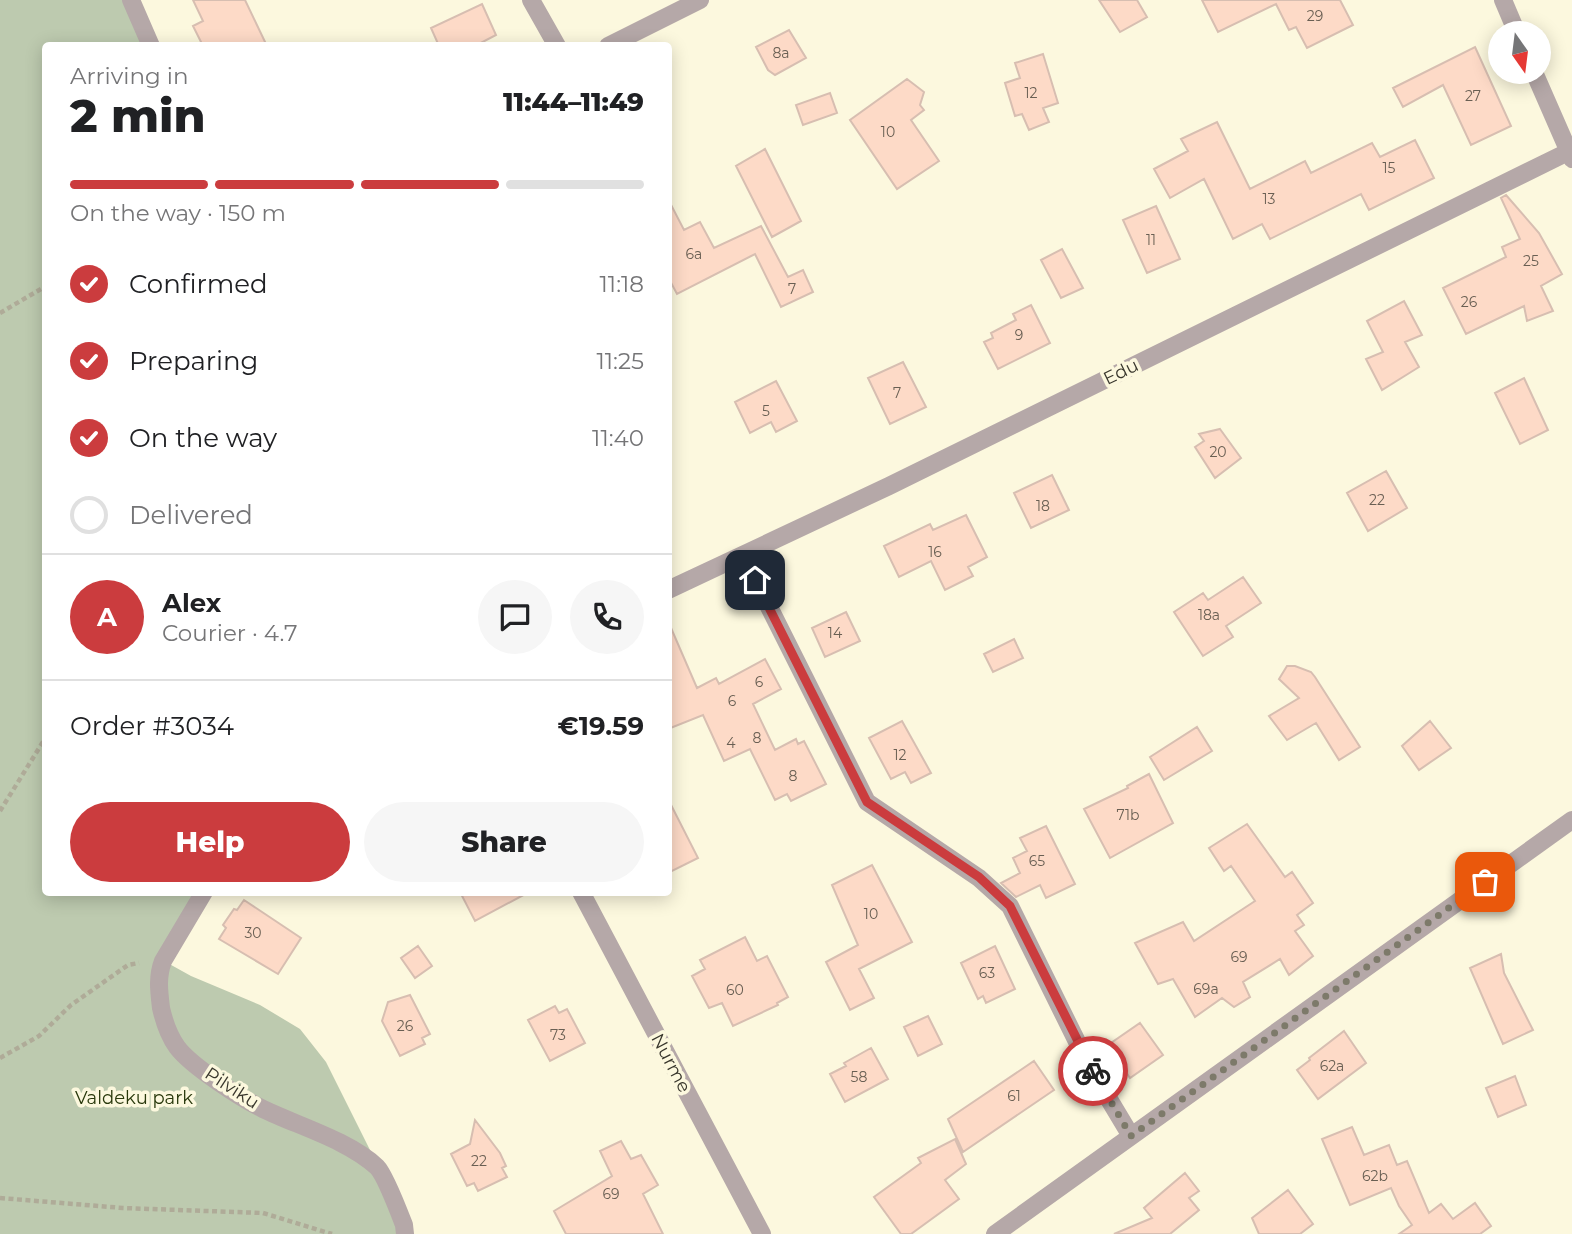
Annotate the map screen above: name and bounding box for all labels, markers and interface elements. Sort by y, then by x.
house number: 29 [1307,7,1323,25]
north arrow [1488,21,1550,84]
map controls [1488,21,1551,84]
house number: 8a [772,44,790,62]
text: Arriving in [70,62,189,90]
house number: 12 [1024,84,1038,102]
text: 11:44–11:49 [503,86,644,118]
text: 2 min [70,87,205,144]
house number: 27 [1465,87,1481,105]
house number: 10 [881,123,895,141]
house number: 15 [1383,159,1396,177]
house number: 13 [1263,190,1276,208]
text: On the way · 150 m [70,199,286,227]
house number: 11 [1146,231,1156,249]
house number: 6a [686,245,702,263]
house number: 25 [1523,252,1539,270]
icon: check [70,265,108,303]
text: Confirmed [129,268,268,300]
text: 11:18 [600,270,644,298]
house number: 7 [788,280,796,298]
house number: 26 [1461,293,1478,311]
house number: 9 [1015,326,1023,344]
icon: check [70,342,108,380]
text: Preparing [129,345,258,377]
text: 11:25 [596,347,644,375]
street label: Edu [1100,354,1142,390]
house number: 7 [893,384,901,402]
house number: 5 [762,402,770,420]
icon: check [70,419,108,457]
text: On the way [129,422,277,454]
text: 11:40 [592,424,644,452]
house number: 20 [1209,443,1227,461]
house number: 22 [1369,491,1385,509]
house number: 18 [1036,497,1050,515]
text: Delivered [129,499,253,531]
house number: 16 [928,543,942,561]
pin [725,550,785,610]
icon: home [736,561,774,599]
button: chat [478,580,552,654]
button: phone [570,580,644,654]
text: Alex [162,587,221,619]
text: A [97,601,117,633]
house number: 18a [1198,606,1220,624]
text: Courier · 4.7 [162,619,298,647]
house number: 14 [828,624,843,642]
house number: 6 [755,673,764,691]
house number: 6 [728,692,737,710]
text: Order #3034 [70,710,234,742]
text: €19.59 [557,710,644,742]
house number: 8 [753,729,762,747]
house number: 4 [726,734,736,752]
house number: 12 [893,746,907,764]
house number: 8 [789,767,798,785]
button: Help [70,802,350,882]
button: Share [364,802,644,882]
house number: 71b [1117,806,1139,824]
house number: 65 [1029,852,1045,870]
pin [1455,852,1515,912]
icon: bag [1466,863,1504,901]
house number: 10 [864,905,878,923]
house number: 30 [244,924,262,942]
house number: 69 [1230,948,1248,966]
house number: 63 [979,964,995,982]
house number: 69a [1193,980,1219,998]
house number: 60 [726,981,744,999]
house number: 26 [397,1017,414,1035]
house number: 73 [550,1026,566,1044]
street label: Nurme [646,1030,696,1096]
courier [1058,1036,1128,1106]
icon: bike [1074,1052,1112,1090]
house number: 62a [1320,1057,1344,1075]
street label: Pilviku [201,1062,263,1114]
house number: 58 [851,1068,867,1086]
park label: Valdeku park [75,1087,193,1109]
house number: 61 [1007,1087,1021,1105]
house number: 22 [471,1152,487,1170]
house number: 62b [1362,1167,1388,1185]
house number: 69 [602,1185,620,1203]

